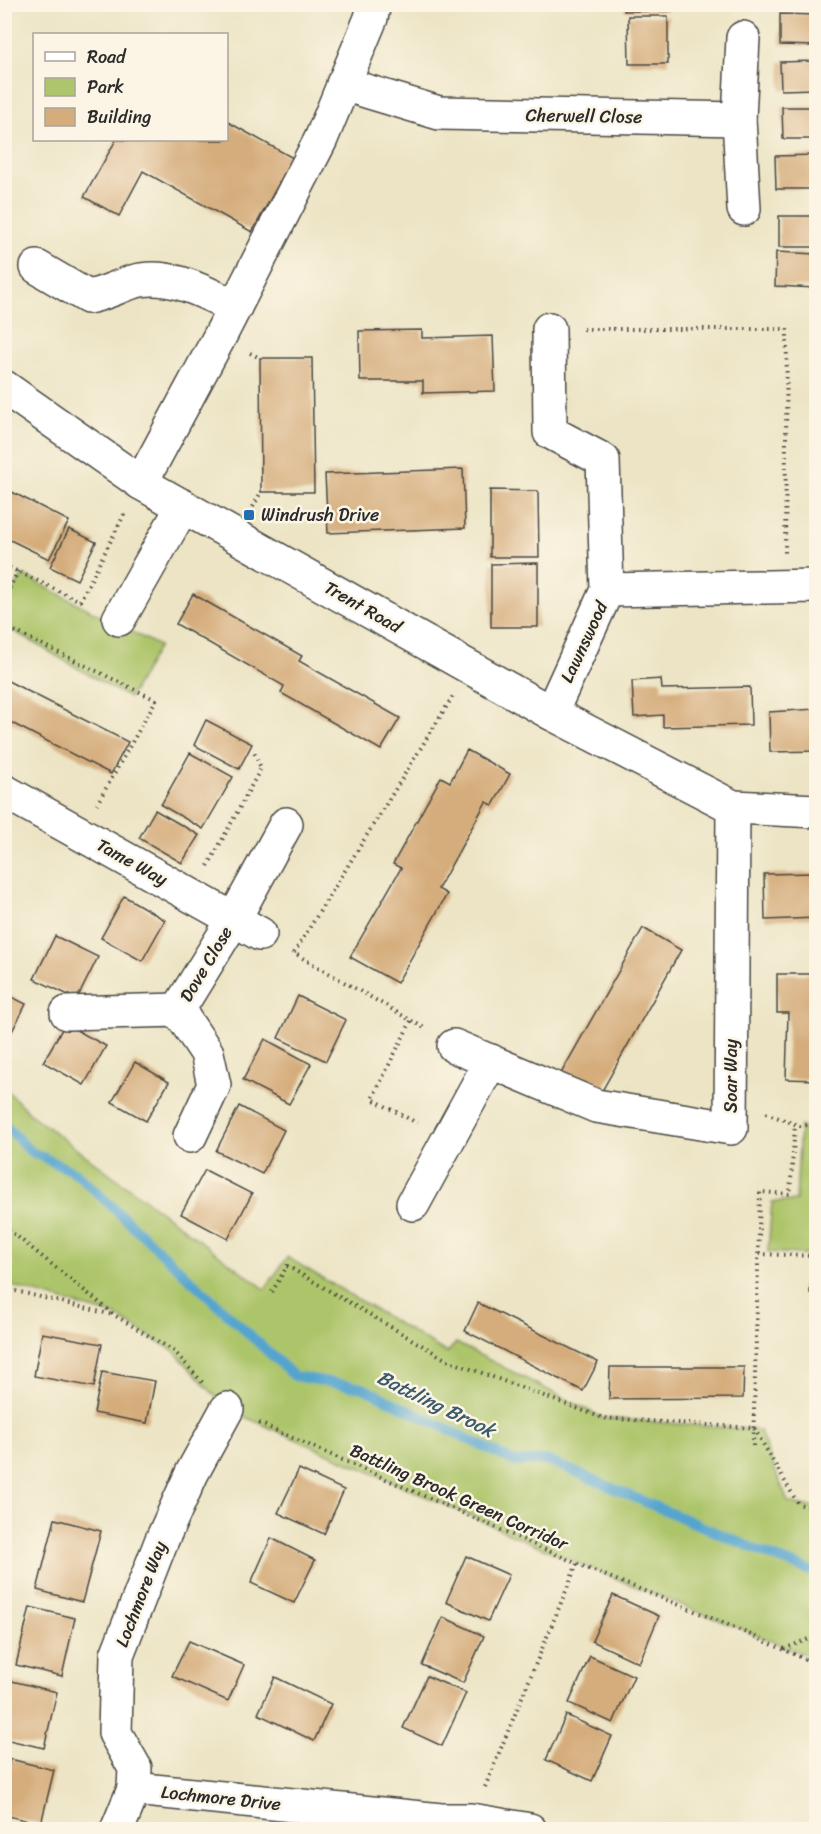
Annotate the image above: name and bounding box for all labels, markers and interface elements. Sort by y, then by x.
legend [33,33,228,141]
text: Road [87,41,127,73]
text: Park [87,71,124,103]
street label: Cherwell Close [525,99,643,133]
text: Building [87,101,151,133]
place label: Windrush Drive [261,499,379,531]
marker: Windrush Drive [242,508,256,522]
street label: Trent Road [318,572,409,643]
street label: Lawnswood [551,595,617,688]
street label: Tame Way [90,829,174,895]
street label: Dove Close [171,920,241,1008]
street label: Soar Way [715,1038,747,1113]
water label: Battling Brook [371,1360,503,1449]
street label: Battling Brook Green Corridor [345,1434,575,1560]
street label: Lochmore Way [106,1535,176,1652]
street label: Lochmore Drive [160,1776,282,1820]

